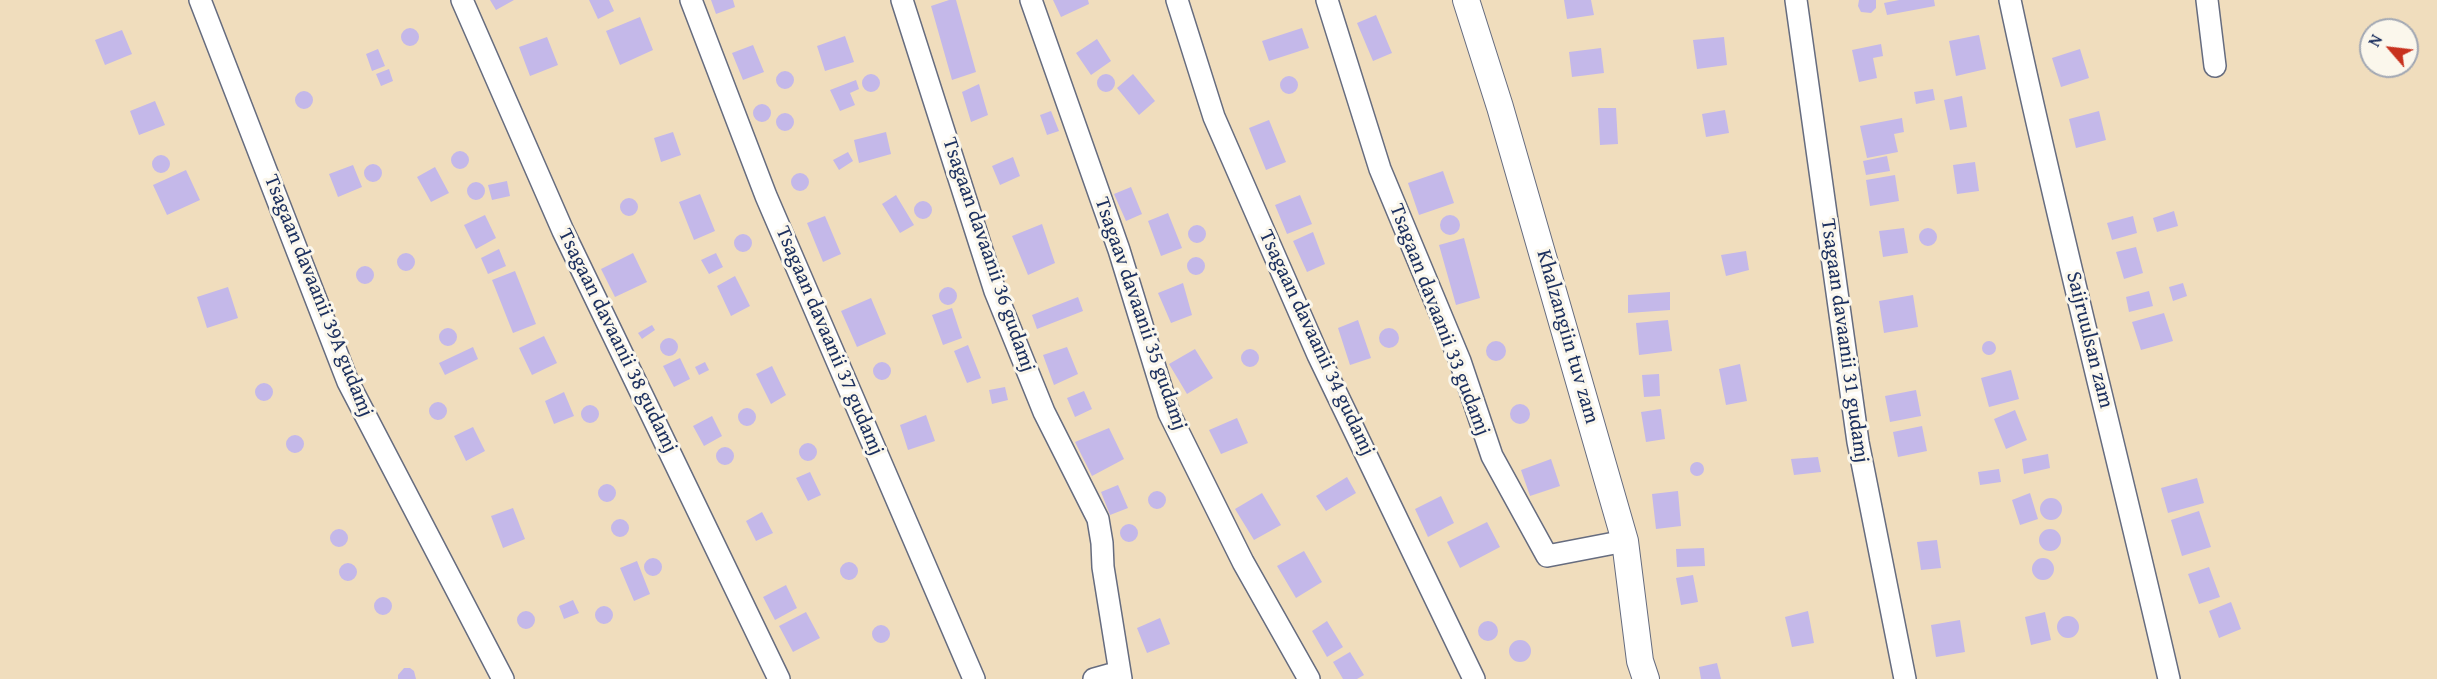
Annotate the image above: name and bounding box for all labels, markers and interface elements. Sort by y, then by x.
north arrow [2359,18,2419,78]
text: N [2362,30,2388,51]
street label: Tsagaan davaanii 36 gudamj [936,134,1040,376]
street label: Tsagaan davaanii 39A gudamj [258,171,378,421]
street label: Tsagaav davaanii 35 gudamj [1088,194,1192,434]
street label: Tsagaan davaanii 33 gudamj [1383,201,1495,439]
street label: Tsagaan davaanii 31 gudamj [1814,217,1874,465]
street label: Tsagaan davaanii 37 gudamj [769,223,889,459]
street label: Tsagaan davaanii 38 gudamj [552,225,682,457]
street label: Tsagaan davaanii 34 gudamj [1253,226,1379,460]
street label: Khalzangiin tuv zam [1530,247,1604,427]
street label: Saijruulsan zam [2060,269,2118,411]

